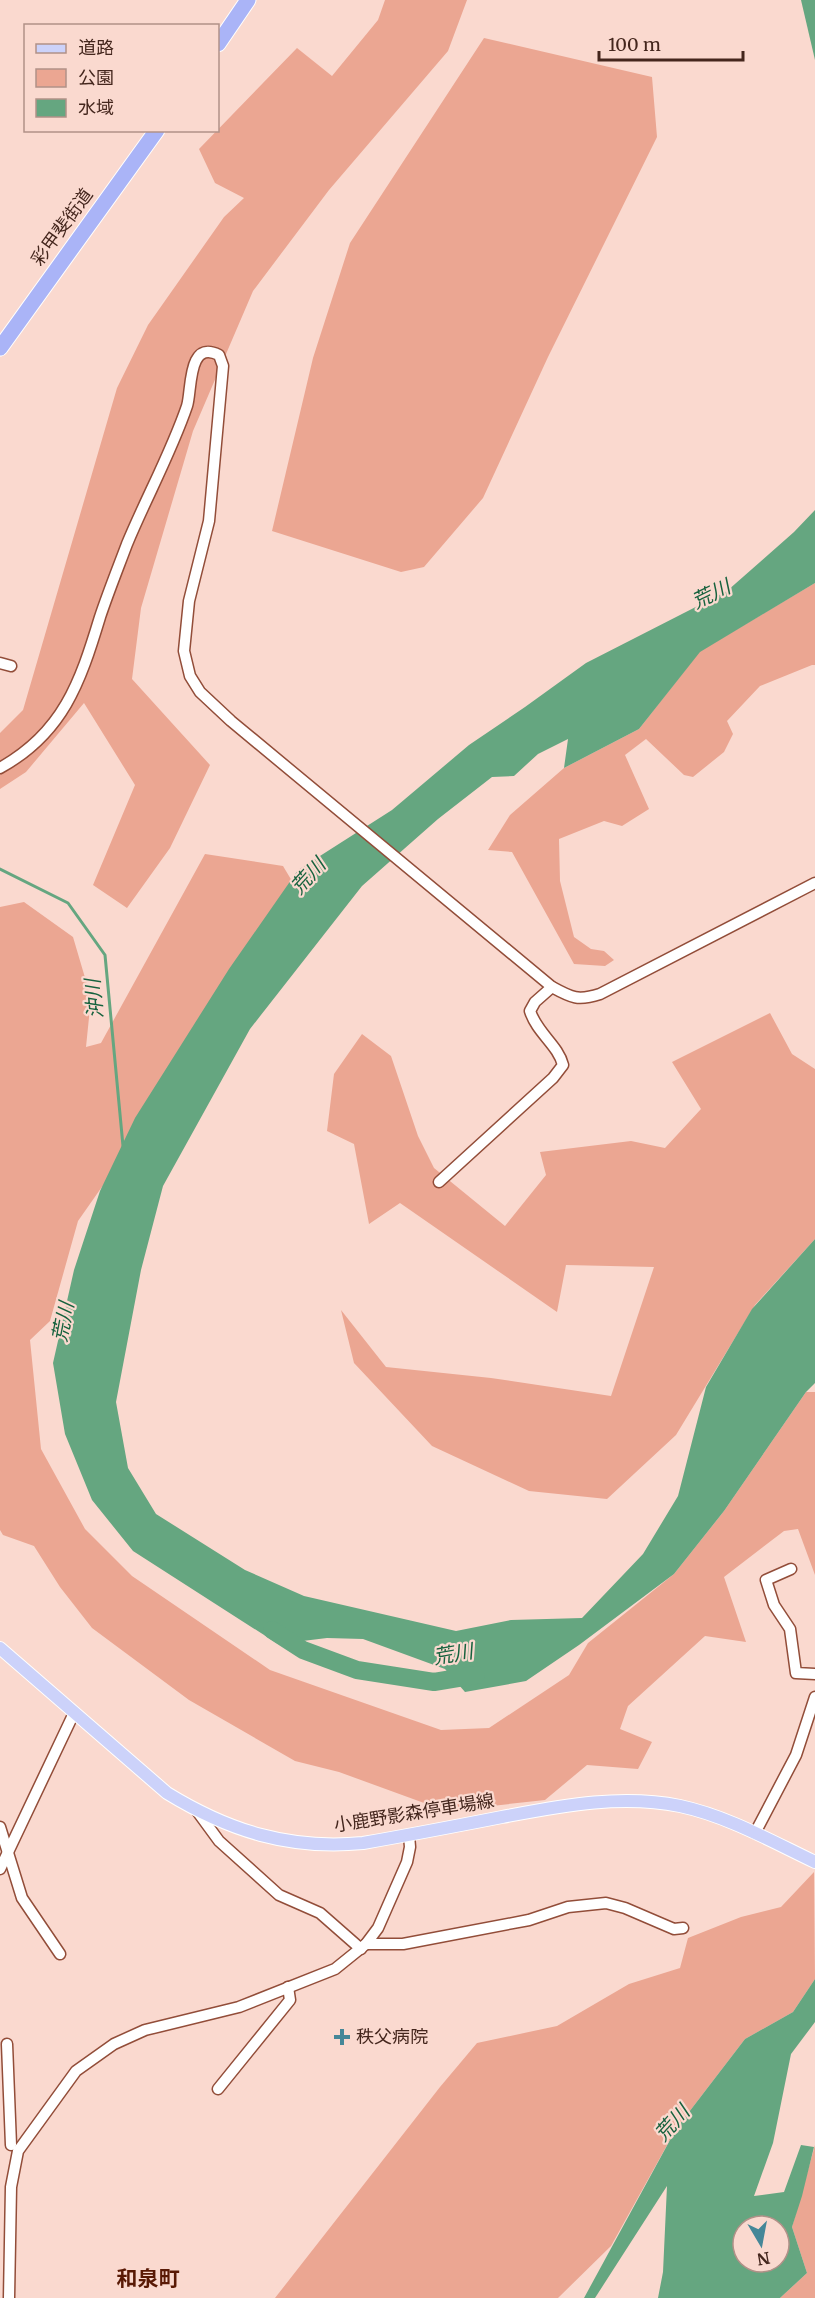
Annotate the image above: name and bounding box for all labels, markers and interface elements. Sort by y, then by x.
legend [24,24,219,132]
scale bar [599,24,743,62]
text: 100 m [608,33,661,56]
text: 道路 [78,36,114,59]
text: 公園 [78,66,114,89]
text: 水域 [78,96,114,119]
street label: 彩甲斐街道 [26,184,97,270]
water label: 荒川 [687,573,736,614]
water label: 荒川 [285,851,332,899]
water label: 沖川 [79,976,108,1020]
water label: 荒川 [46,1298,79,1344]
water label: 荒川 [431,1637,477,1669]
street label: 小鹿野影森停車場線 [332,1788,496,1837]
place label: 秩父病院 [356,2025,428,2048]
marker: 秩父病院 [333,2028,351,2046]
water label: 荒川 [649,2098,696,2146]
north arrow [731,2214,791,2274]
text: N [755,2248,772,2270]
district label: 和泉町 [117,2265,180,2292]

